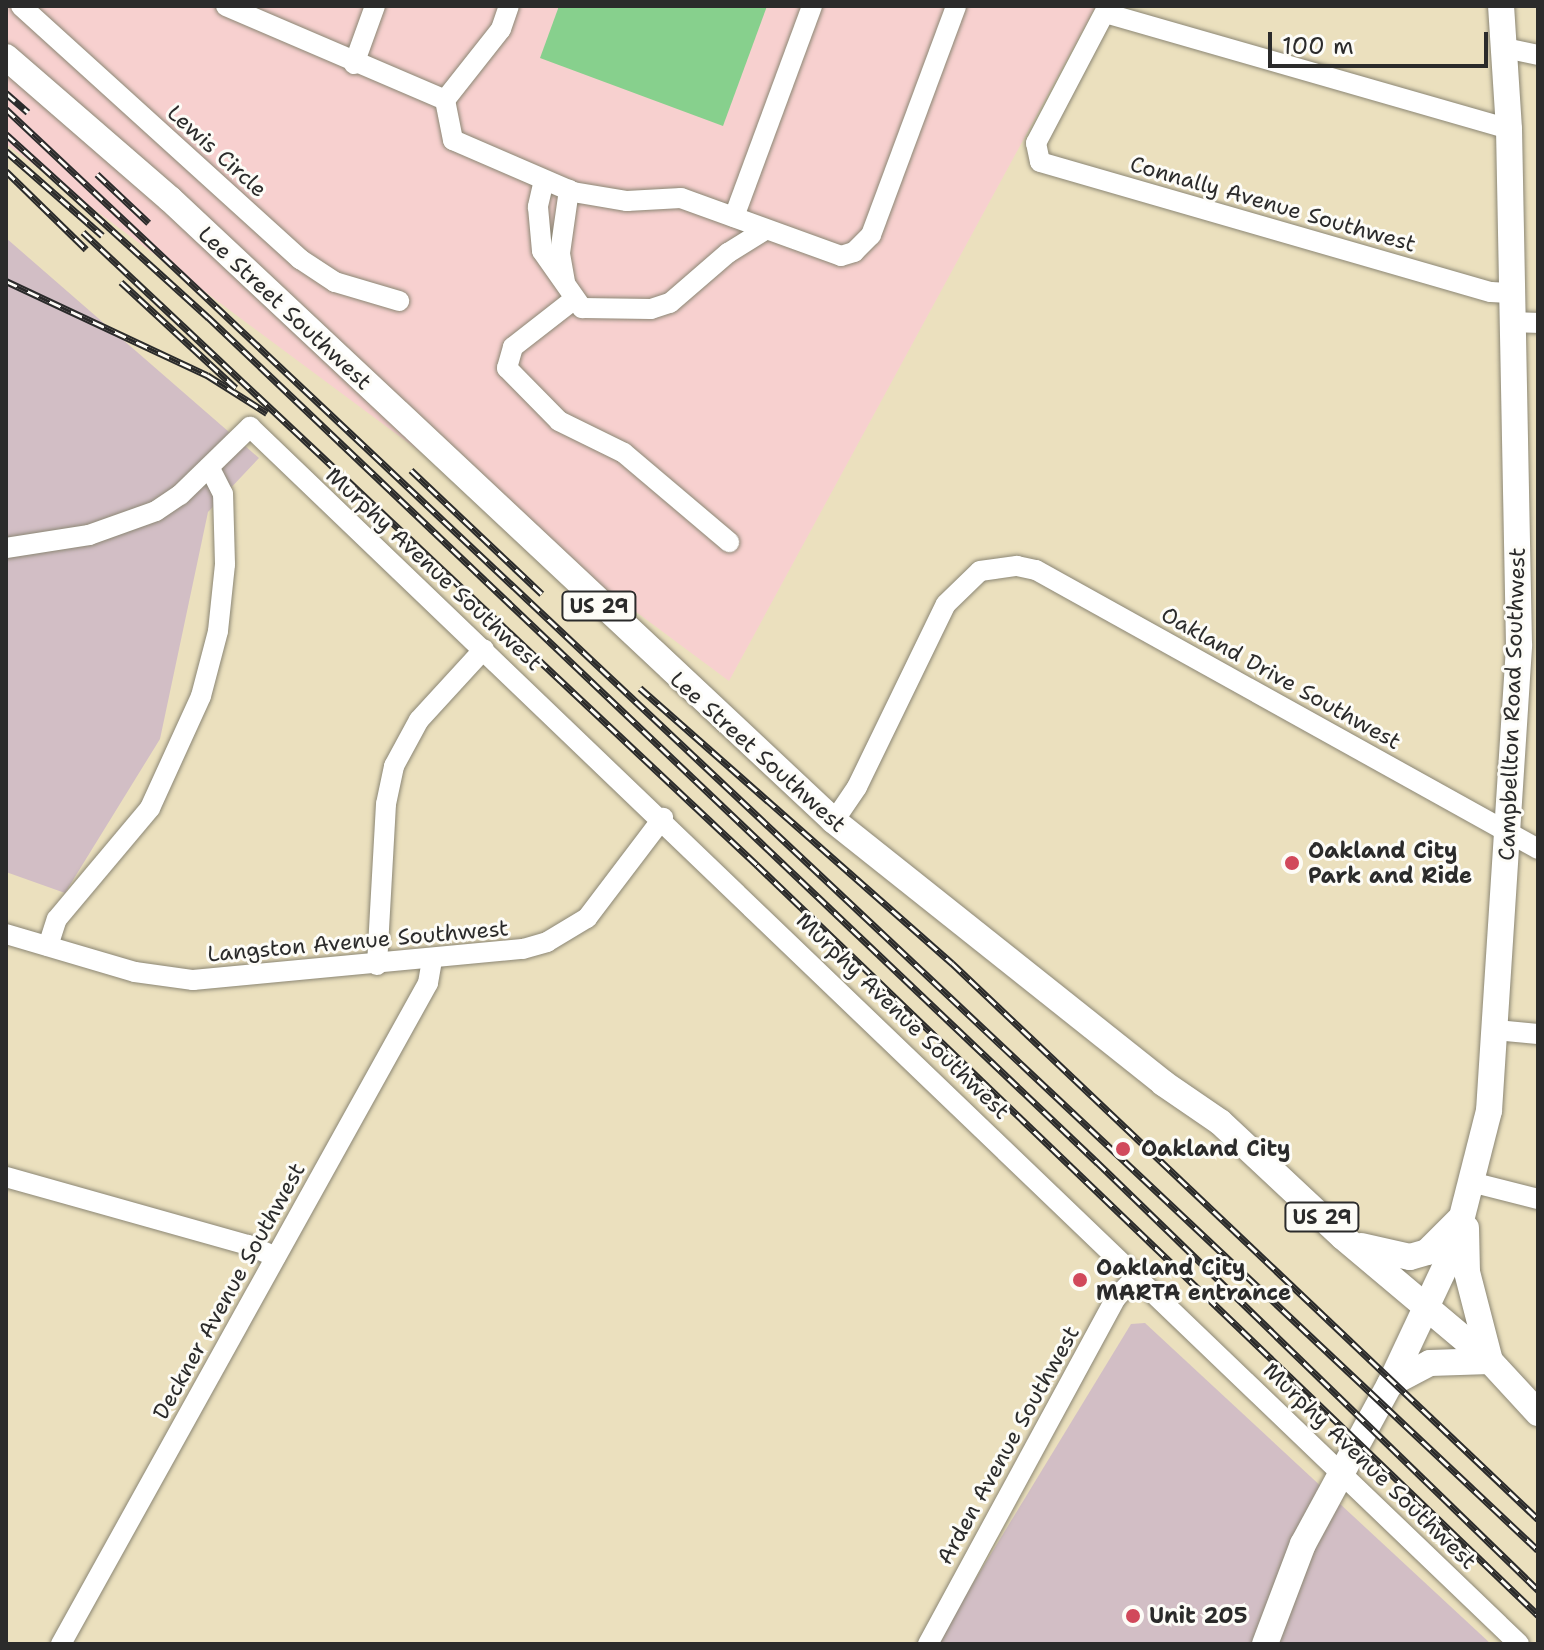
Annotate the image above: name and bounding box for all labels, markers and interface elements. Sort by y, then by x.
scale bar [1272,16,1492,66]
text: 100 m [1282,30,1354,62]
street label: Lewis Circle [162,99,272,203]
street label: Connally Avenue Southwest [1127,151,1419,257]
street label: Lee Street Southwest [193,221,377,395]
street label: Murphy Avenue Southwest [321,462,547,676]
street label: Campbellton Road Southwest [1493,547,1531,861]
road number: US 29 [561,590,637,622]
street label: Oakland Drive Southwest [1157,601,1405,755]
street label: Lee Street Southwest [665,666,851,838]
place label: Oakland City Park and Ride [1308,837,1472,888]
marker: Oakland City Park and Ride [1283,854,1301,872]
street label: Murphy Avenue Southwest [791,907,1015,1125]
street label: Langston Avenue Southwest [206,915,510,967]
place label: Oakland City [1141,1136,1290,1162]
marker: Oakland City [1112,1138,1134,1160]
street label: Deckner Avenue Southwest [147,1158,311,1424]
road number: US 29 [1284,1201,1360,1233]
place label: Oakland City MARTA entrance [1096,1254,1291,1306]
marker: Oakland City MARTA entrance [1071,1271,1089,1289]
street label: Arden Avenue Southwest [931,1321,1085,1569]
street label: Murphy Avenue Southwest [1258,1357,1482,1575]
place label: Unit 205 [1149,1603,1247,1629]
marker: Unit 205 [1124,1607,1142,1625]

